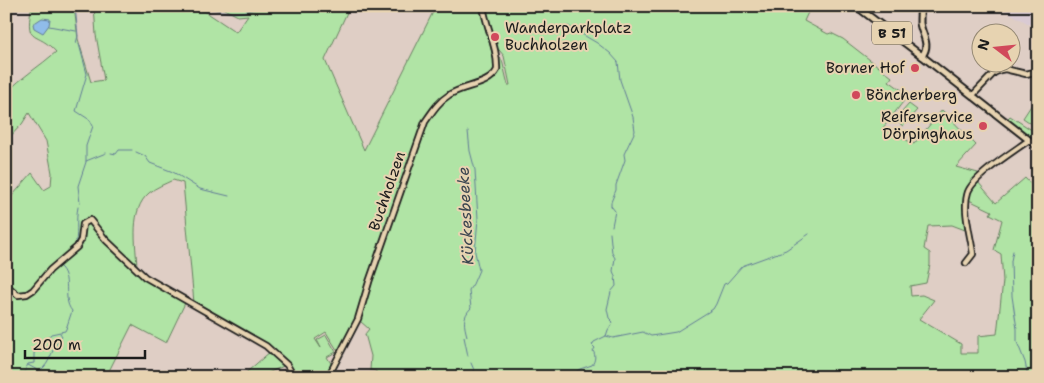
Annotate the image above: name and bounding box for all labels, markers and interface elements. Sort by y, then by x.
place label: Wanderparkplatz Buchholzen [505,18,632,55]
road number: B 51 [872,22,912,44]
north arrow [972,22,1022,72]
marker: Wanderparkplatz Buchholzen [489,31,501,43]
text: N [973,37,994,52]
place label: Borner Hof [826,58,906,78]
marker: Borner Hof [909,62,921,74]
place label: Böncherberg [866,85,957,105]
marker: Böncherberg [850,89,862,101]
place label: Reiferservice Dörpinghaus [881,107,973,144]
marker: Reiferservice Dörpinghaus [977,120,989,132]
street label: Buchholzen [364,149,410,233]
water label: Kückesbeeke [452,166,479,266]
scale bar [25,328,145,360]
text: 200 m [32,335,81,355]

